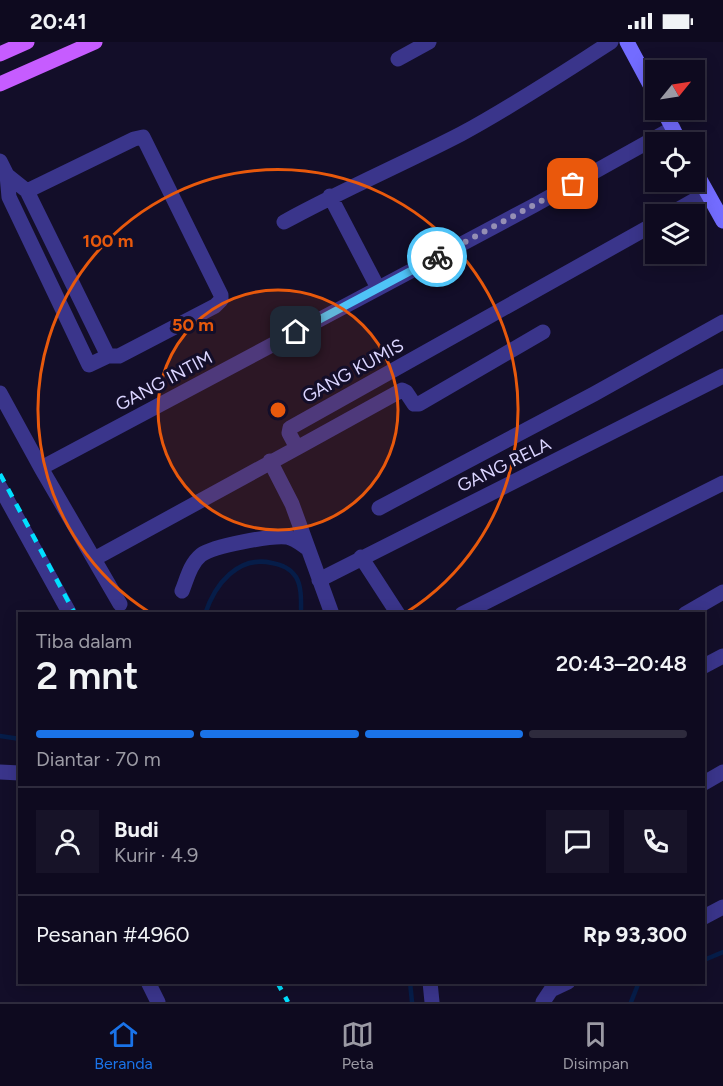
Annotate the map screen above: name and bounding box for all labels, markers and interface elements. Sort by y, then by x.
text: 20:41 [30,8,87,35]
north arrow [645,60,705,120]
map controls [645,60,705,264]
button: locate [645,132,705,192]
pin [547,158,598,209]
icon: bag [556,167,589,200]
button: layers [645,204,705,264]
courier [407,227,467,287]
text: 100 m [83,230,133,252]
icon: bike [421,241,454,274]
pin [270,306,321,357]
text: 50 m [172,314,214,336]
icon: home [279,315,312,348]
street label: GANG KUMIS [298,334,408,408]
street label: GANG INTIM [112,346,216,416]
centre of rings [268,400,288,420]
street label: GANG RELA [454,433,554,497]
text: Tiba dalam [36,629,132,653]
text: 20:43–20:48 [556,650,687,677]
text: 2 mnt [36,652,139,699]
text: Diantar · 70 m [36,747,161,771]
button: person [36,810,99,873]
button: chat [546,810,609,873]
button: phone [624,810,687,873]
text: Budi [114,816,159,843]
text: Kurir · 4.9 [114,843,198,867]
text: Pesanan #4960 [36,921,190,948]
text: Rp 93,300 [583,921,687,948]
tab: Beranda [94,1018,153,1073]
tab: Peta [341,1018,374,1073]
tab: Disimpan [563,1018,629,1073]

